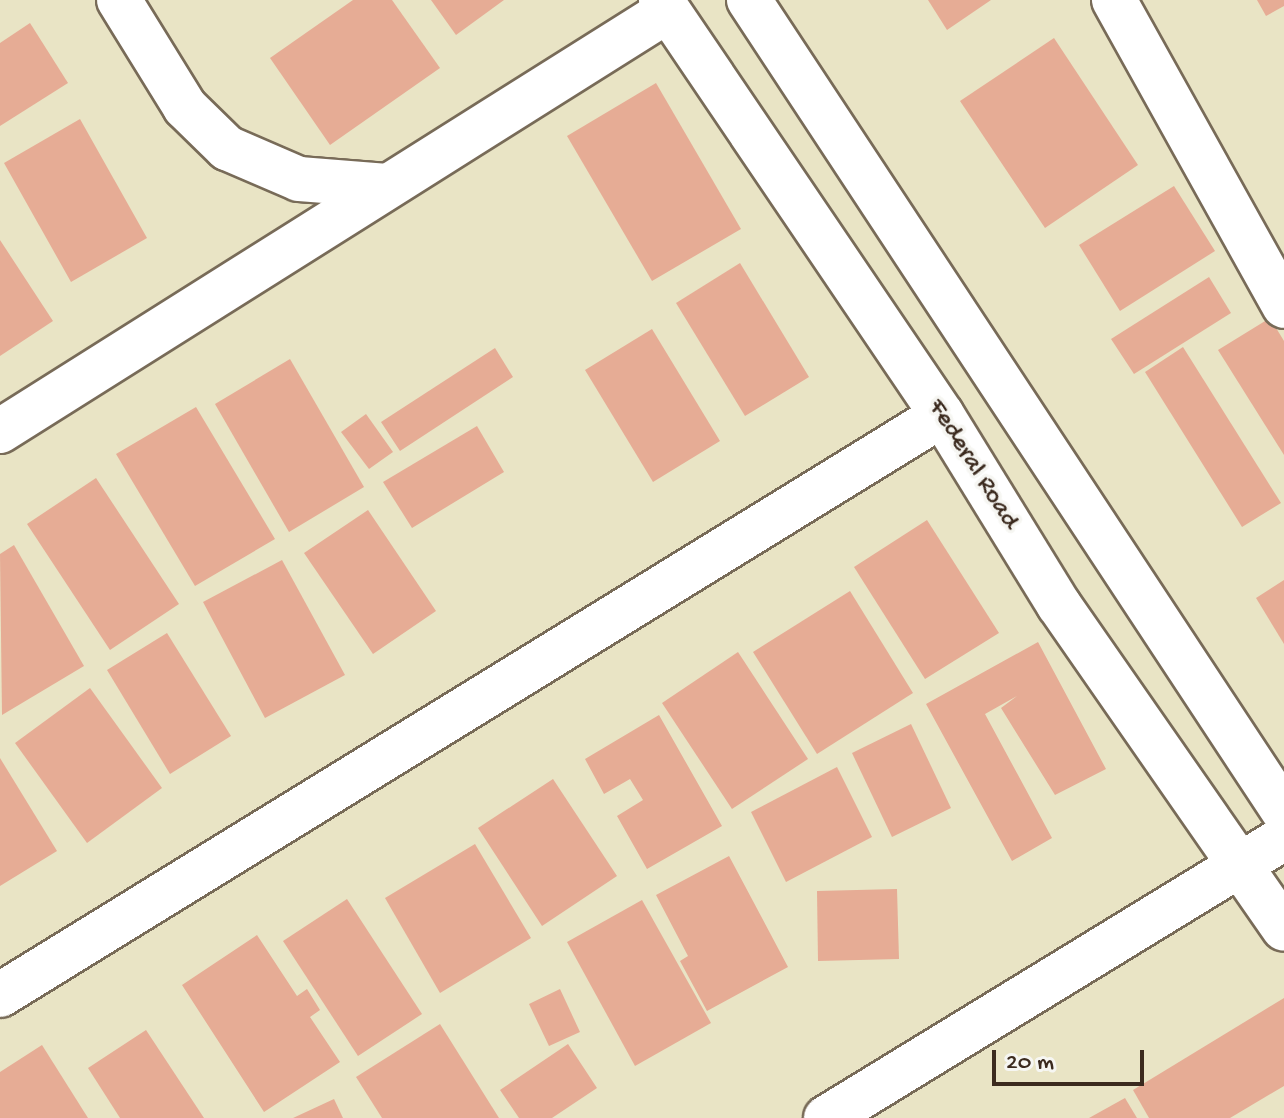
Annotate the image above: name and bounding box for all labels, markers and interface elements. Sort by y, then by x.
street label: Federal Road [920,394,1024,536]
scale bar [996,1034,1148,1084]
text: 20 m [1006,1049,1054,1078]

